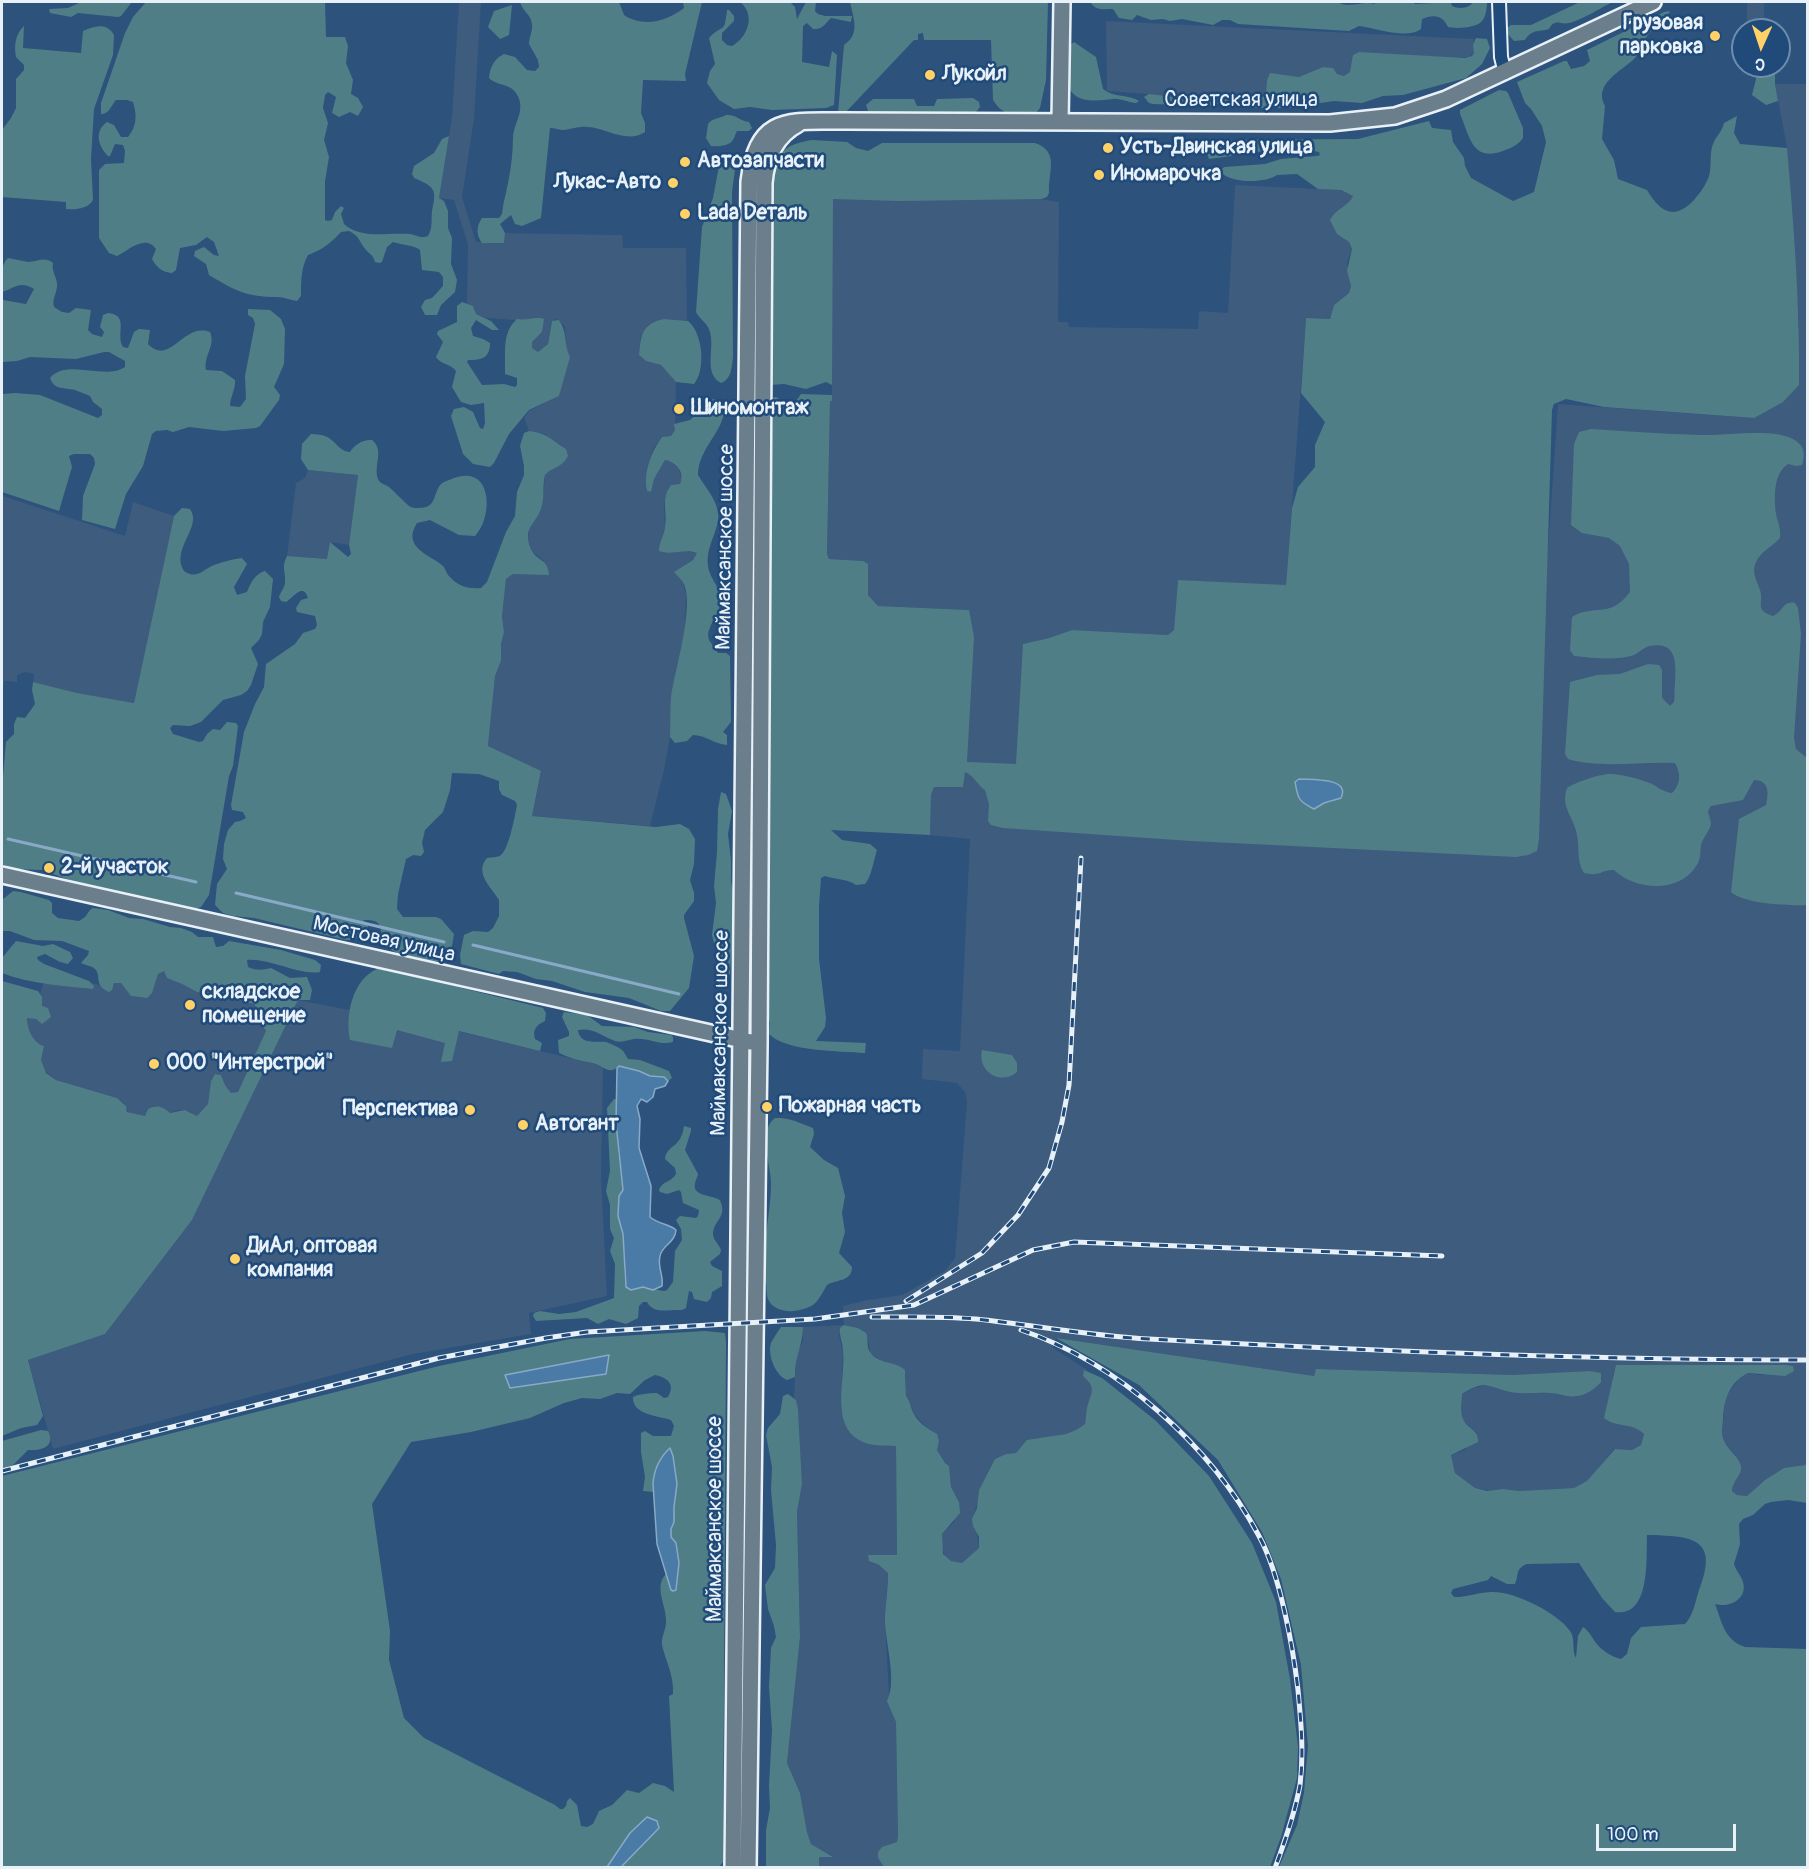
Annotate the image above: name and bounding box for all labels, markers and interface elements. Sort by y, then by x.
place label: Грузовая парковка [1620,11,1703,61]
north arrow [1731,18,1791,78]
marker: Грузовая парковка [1708,29,1722,43]
text: С [1755,54,1766,74]
place label: Лукойл [942,62,1007,88]
marker: Лукойл [923,68,937,82]
street label: Советская улица [1164,88,1318,114]
place label: Усть-Двинская улица [1120,135,1313,161]
marker: Усть-Двинская улица [1101,141,1115,155]
place label: Автозапчасти [697,149,824,175]
marker: Автозапчасти [678,155,692,169]
place label: Иномарочка [1111,162,1221,188]
marker: Иномарочка [1092,168,1106,182]
place label: Лукас-Авто [553,170,661,196]
marker: Лукас-Авто [666,176,680,190]
place label: Lada Dеталь [697,201,808,227]
marker: Lada Dеталь [678,207,692,221]
place label: Шиномонтаж [691,396,809,422]
marker: Шиномонтаж [672,402,686,416]
street label: Маймаксанское шоссе [712,444,740,650]
place label: 2-й участок [61,855,169,881]
marker: 2-й участок [42,861,56,875]
street label: Мостовая улица [310,911,458,969]
street label: Маймаксанское шоссе [707,930,735,1136]
place label: складское помещение [202,980,306,1030]
marker: складское помещение [183,998,197,1012]
place label: ООО "Интерстрой" [166,1051,334,1077]
marker: ООО "Интерстрой" [147,1057,161,1071]
place label: Пожарная часть [779,1094,921,1120]
place label: Перспектива [343,1097,458,1123]
marker: Пожарная часть [760,1100,774,1114]
marker: Перспектива [463,1103,477,1117]
place label: Автогант [535,1112,619,1138]
marker: Автогант [516,1118,530,1132]
place label: ДиАл, оптовая компания [247,1234,377,1284]
marker: ДиАл, оптовая компания [228,1252,242,1266]
street label: Маймаксанское шоссе [703,1416,729,1622]
scale bar [1599,1812,1738,1850]
text: 100 m [1607,1823,1659,1846]

